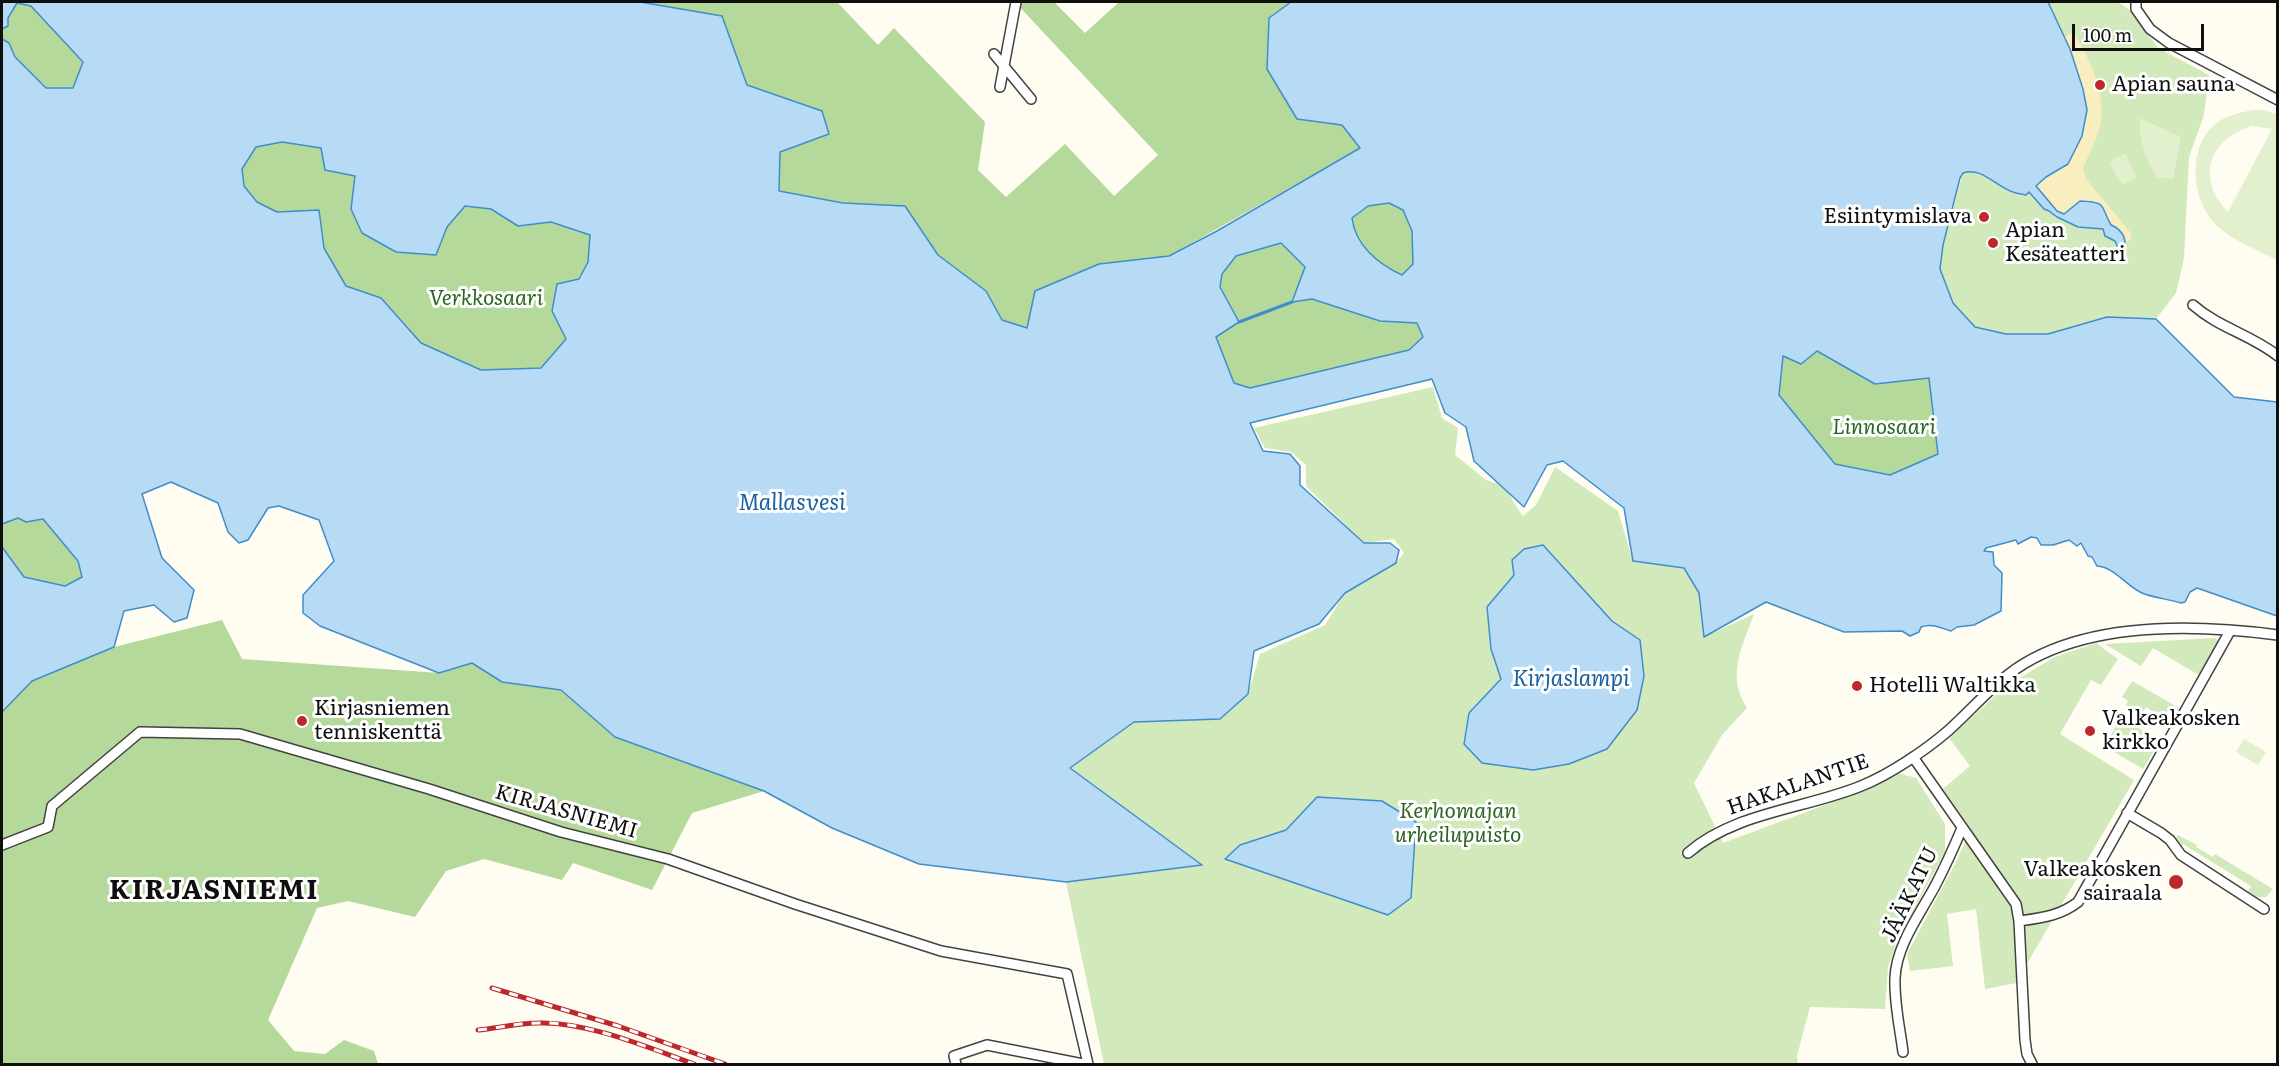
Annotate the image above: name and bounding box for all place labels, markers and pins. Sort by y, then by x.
place label: Apian sauna [2112,72,2235,98]
marker: Apian sauna [2093,78,2107,92]
place label: Esiintymislava [1824,204,1972,230]
marker: Esiintymislava [1977,210,1991,224]
place label: Apian Kesäteatteri [2005,218,2126,268]
marker: Apian Kesäteatteri [1986,236,2000,250]
place label: Hotelli Waltikka [1869,673,2036,699]
marker: Hotelli Waltikka [1850,679,1864,693]
place label: Kirjasniemen tenniskenttä [314,696,450,746]
place label: Valkeakosken kirkko [2102,706,2240,756]
marker: Kirjasniemen tenniskenttä [295,714,309,728]
marker: Valkeakosken kirkko [2083,724,2097,738]
place label: Valkeakosken sairaala [2024,857,2162,907]
marker: Valkeakosken sairaala [2167,873,2185,891]

